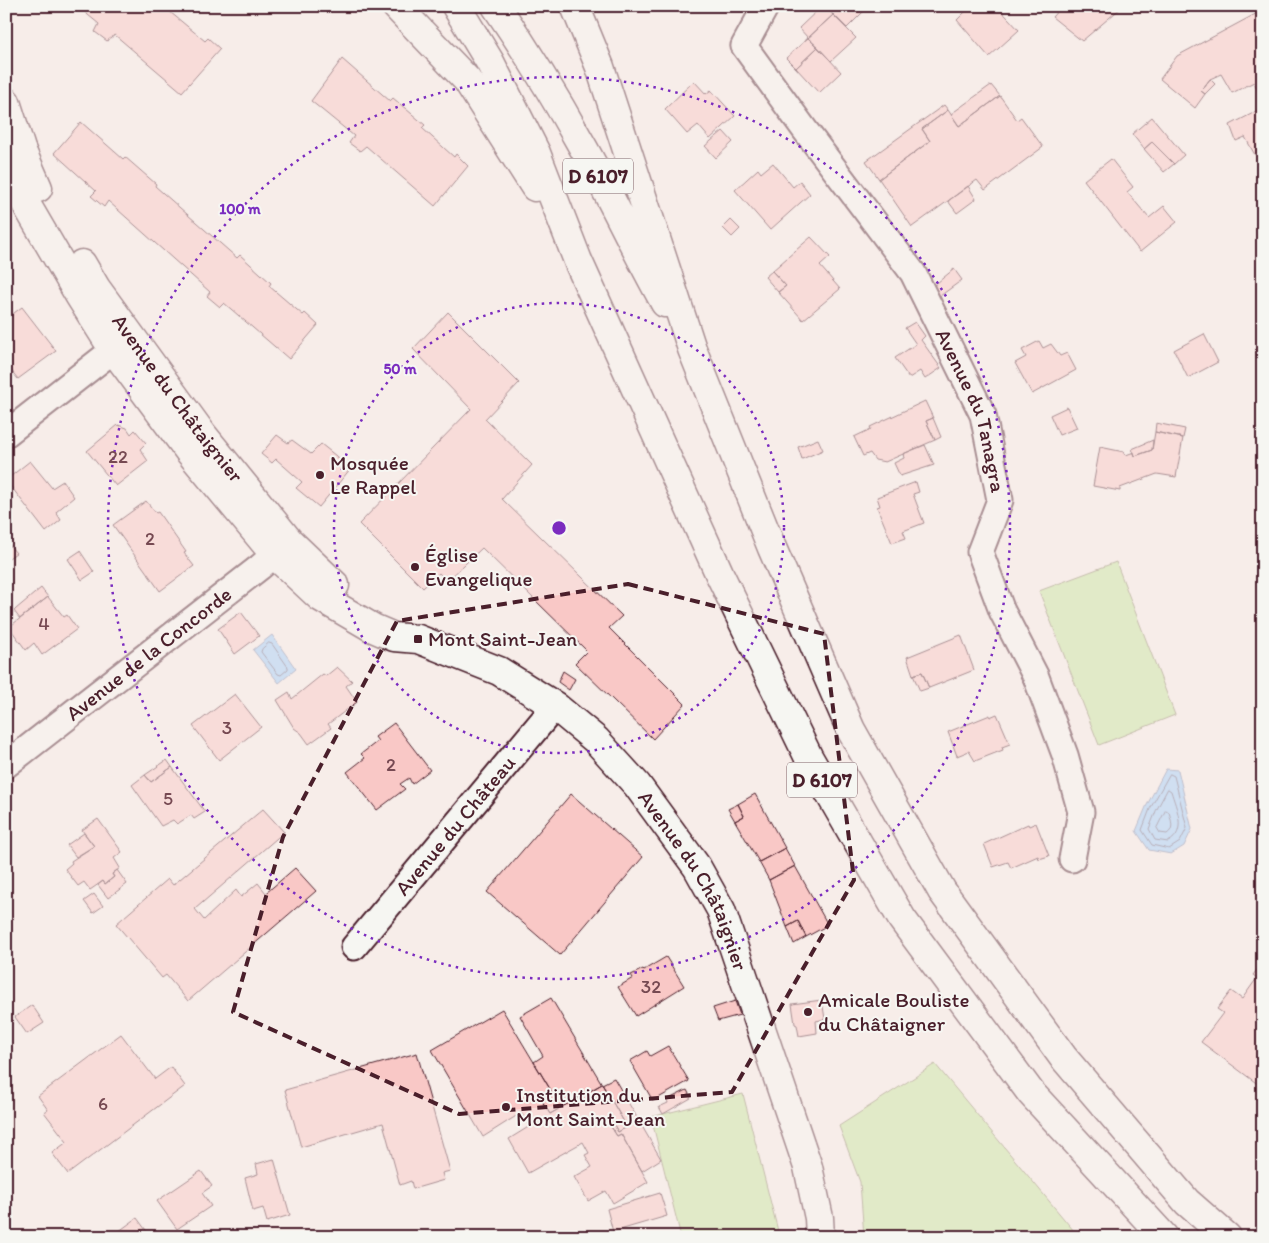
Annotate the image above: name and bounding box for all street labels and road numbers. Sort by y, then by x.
road number: D 6107 [563,158,633,194]
street label: Avenue du Châtaignier [107,309,249,487]
street label: Avenue du Tanagra [930,324,1011,494]
street label: Avenue de la Concorde [61,581,236,726]
street label: Avenue du Château [389,750,521,900]
road number: D 6107 [787,762,857,798]
street label: Avenue du Châtaignier [633,786,753,973]

